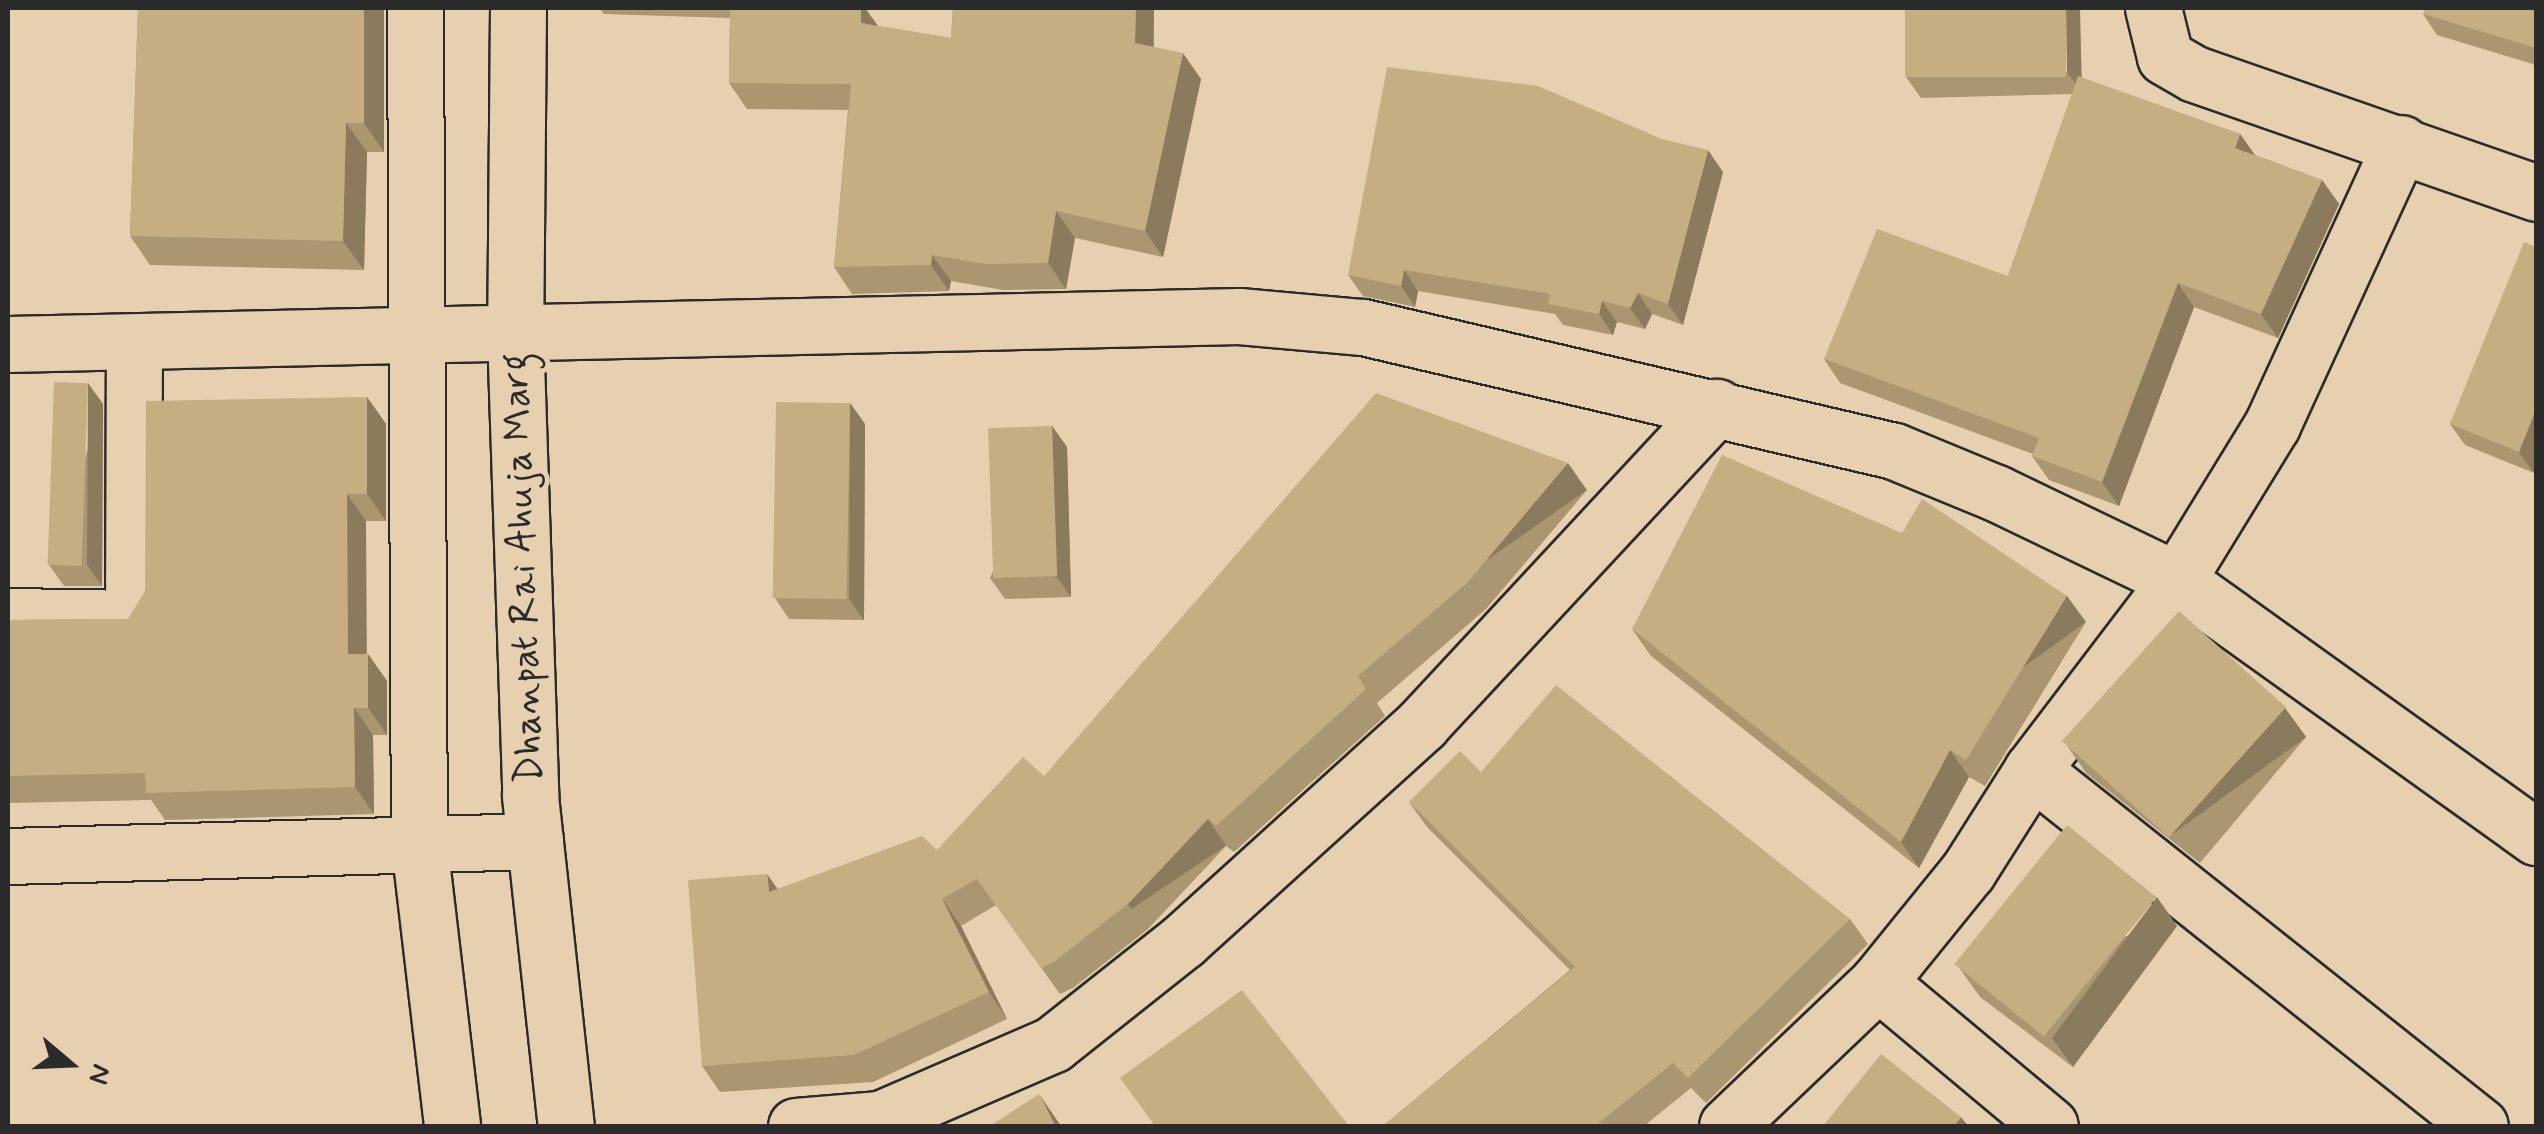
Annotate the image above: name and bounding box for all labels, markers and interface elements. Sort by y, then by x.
street label: Dhanpat Rai Ahuja Marg [492,355,554,781]
north arrow [20,1014,120,1114]
text: N [78,1059,119,1089]

